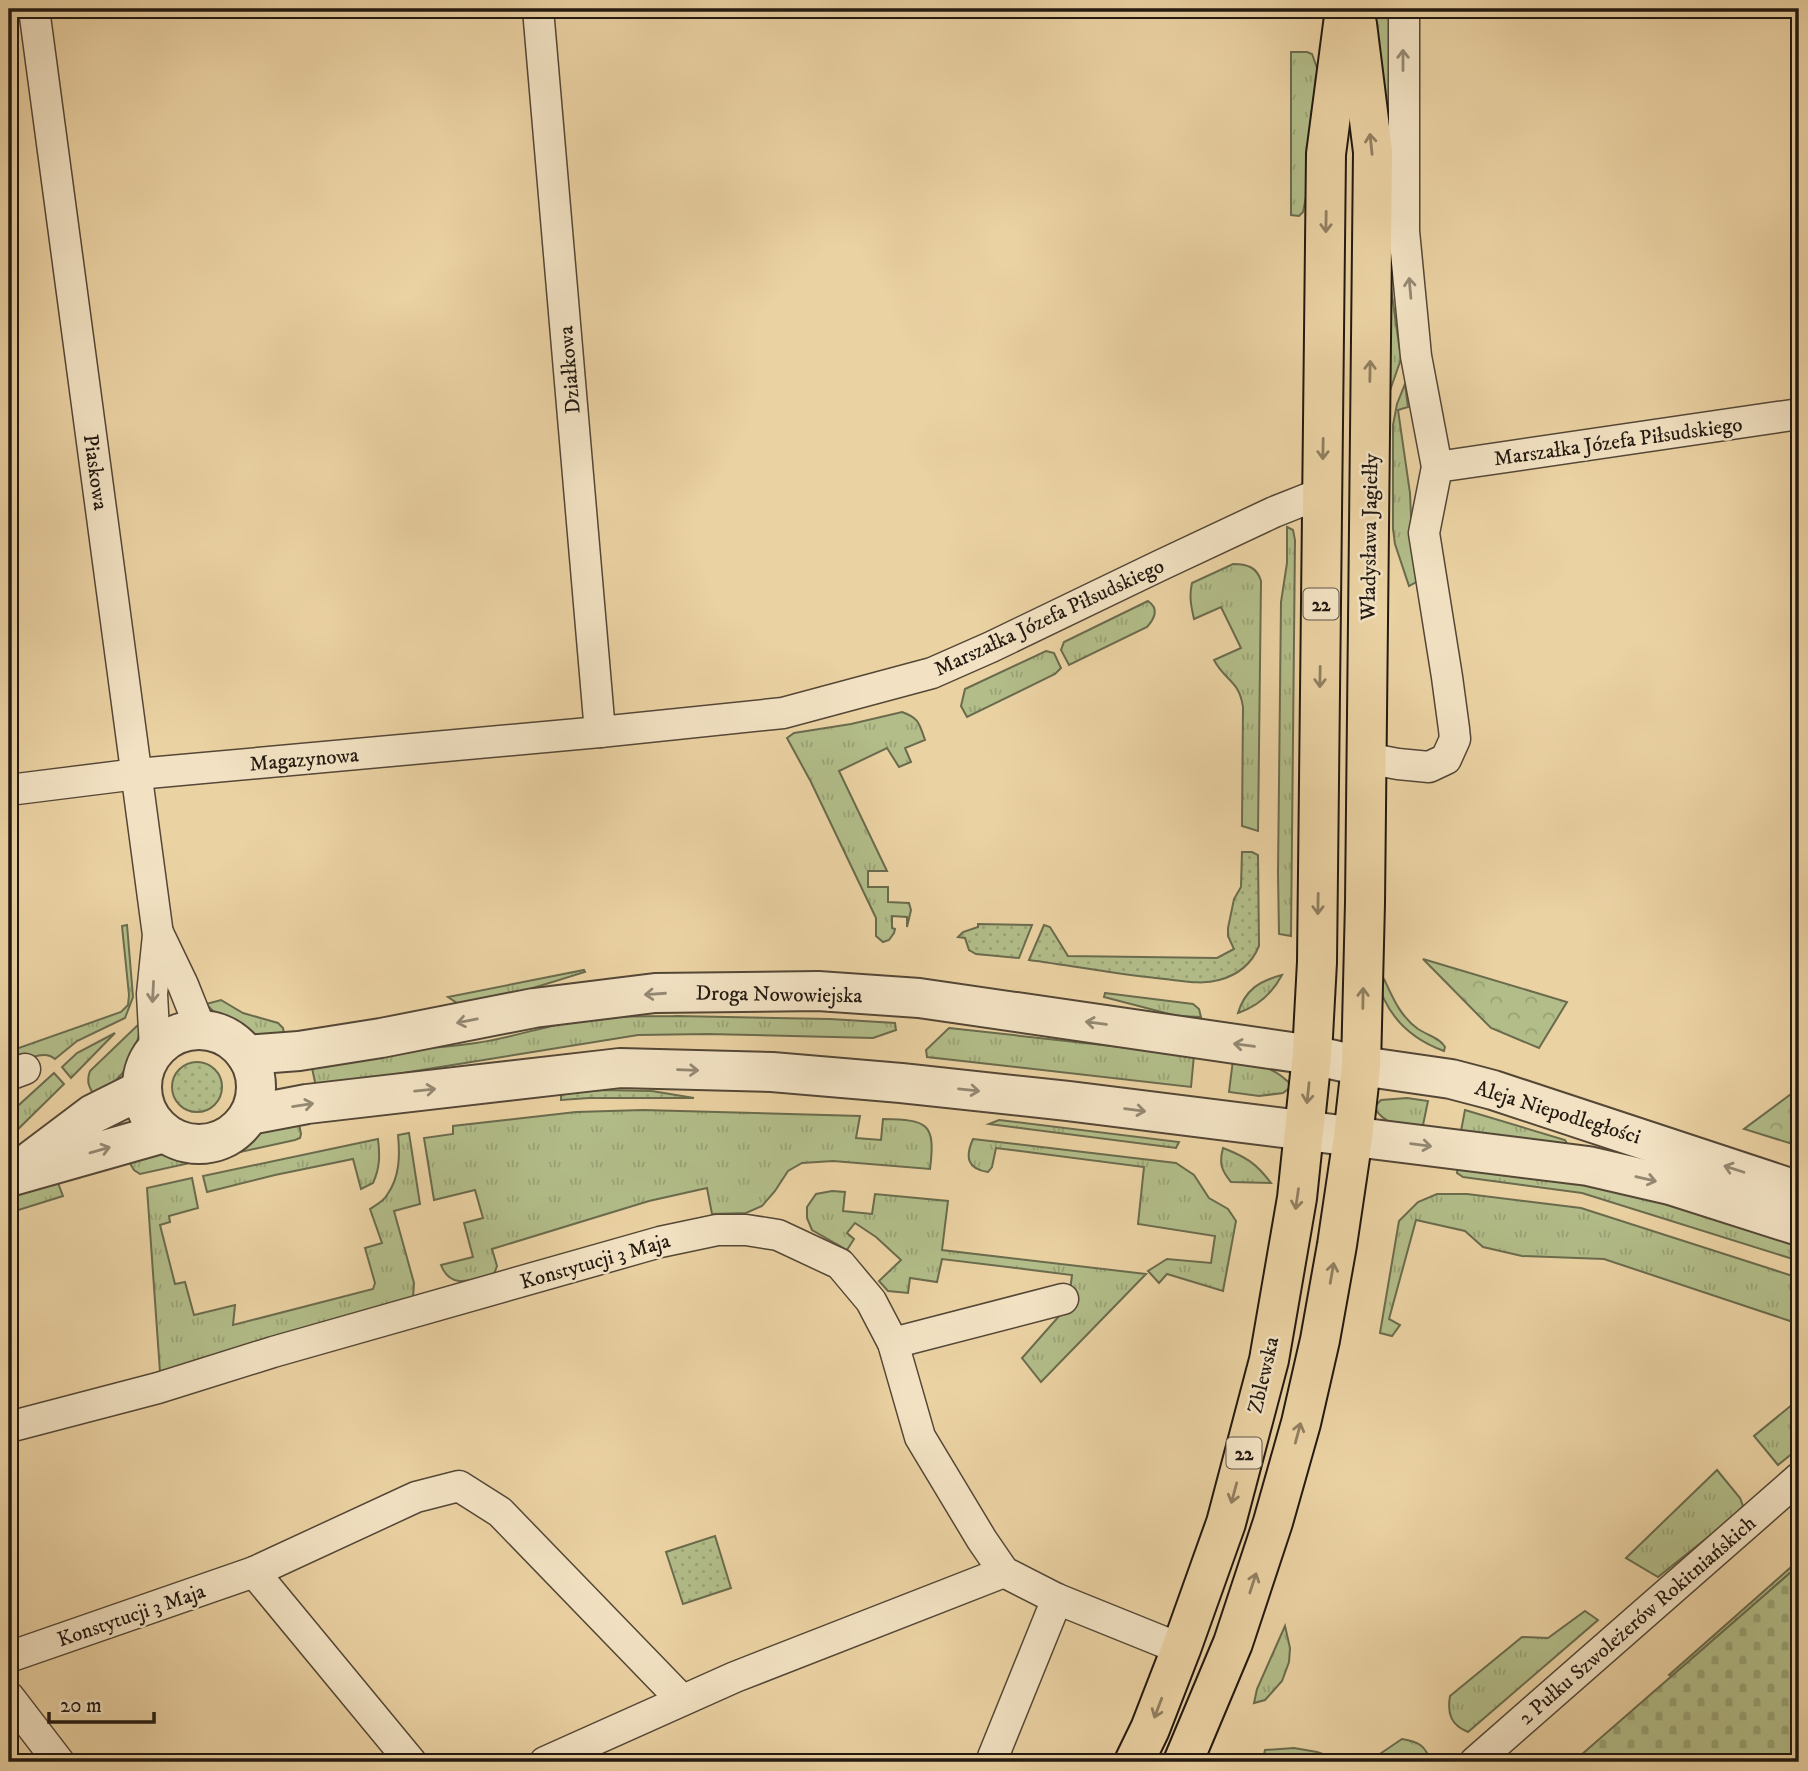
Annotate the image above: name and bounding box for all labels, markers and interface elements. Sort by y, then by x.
one-way arrow [1396,49,1410,72]
one-way arrow [1365,133,1378,155]
one-way arrow [1319,210,1332,233]
one-way arrow [1403,277,1416,299]
street label: Działkowa [553,325,587,415]
one-way arrow [1363,360,1377,383]
street label: Marszałka Józefa Piłsudskiego [1492,412,1744,472]
street label: Piaskowa [77,433,113,512]
one-way arrow [1316,438,1330,461]
street label: Władysława Jagiełły [1356,452,1384,622]
street label: Marszałka Józefa Piłsudskiego [930,553,1169,683]
road number: 22 [1304,589,1338,620]
one-way arrow [1313,665,1327,688]
street label: Magazynowa [248,742,360,778]
one-way arrow [1311,893,1325,916]
one-way arrow [147,980,160,1003]
street label: Droga Nowowiejska [695,981,863,1009]
one-way arrow [644,987,667,1000]
one-way arrow [1356,987,1369,1010]
one-way arrow [456,1014,479,1028]
one-way arrow [1085,1017,1108,1030]
one-way arrow [1233,1038,1256,1051]
one-way arrow [676,1063,699,1077]
street label: Aleja Niepodległości [1472,1075,1644,1151]
one-way arrow [1301,1081,1314,1104]
one-way arrow [413,1083,436,1096]
one-way arrow [957,1084,980,1097]
one-way arrow [291,1098,314,1111]
one-way arrow [1124,1103,1146,1116]
one-way arrow [1409,1138,1432,1151]
one-way arrow [88,1142,110,1155]
one-way arrow [1724,1162,1746,1175]
one-way arrow [1634,1174,1656,1187]
one-way arrow [1290,1187,1303,1210]
street label: Konstytucji 3 Maja [517,1228,673,1296]
one-way arrow [1326,1262,1339,1285]
street label: Zblewska [1243,1334,1285,1416]
one-way arrow [1292,1422,1305,1444]
road number: 22 [1226,1438,1262,1469]
one-way arrow [1227,1481,1240,1504]
street label: 2 Pułku Szwoleżerów Rokitniańskich [1514,1510,1762,1731]
one-way arrow [1248,1572,1260,1594]
street label: Konstytucji 3 Maja [54,1578,209,1653]
scale bar [49,1680,154,1724]
text: 20 m [60,1693,102,1719]
one-way arrow [1151,1696,1164,1718]

